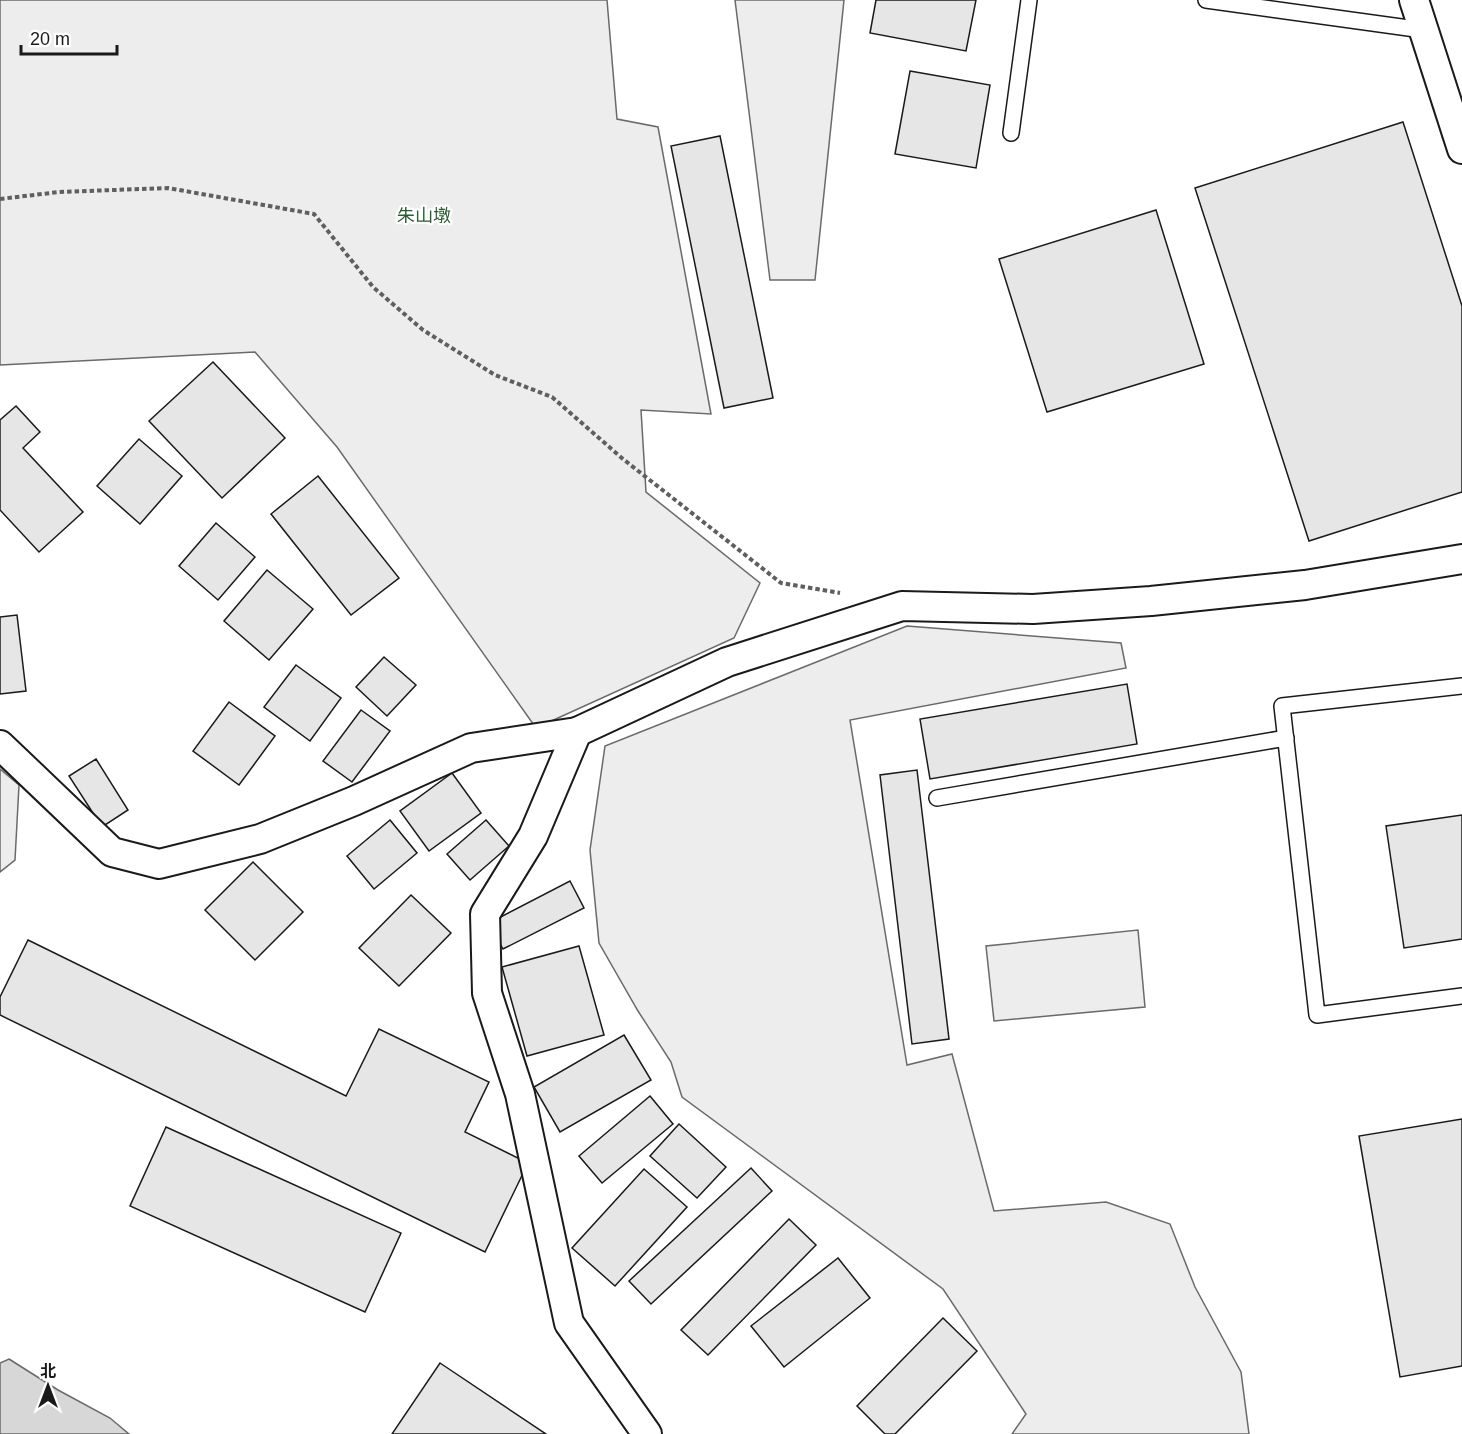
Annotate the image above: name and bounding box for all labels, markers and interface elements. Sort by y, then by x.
scale bar [21,18,117,56]
text: 20 m [30,29,70,49]
park label: 朱山墩 [397,206,451,226]
north arrow [18,1356,78,1416]
text: 北 [40,1363,56,1380]

